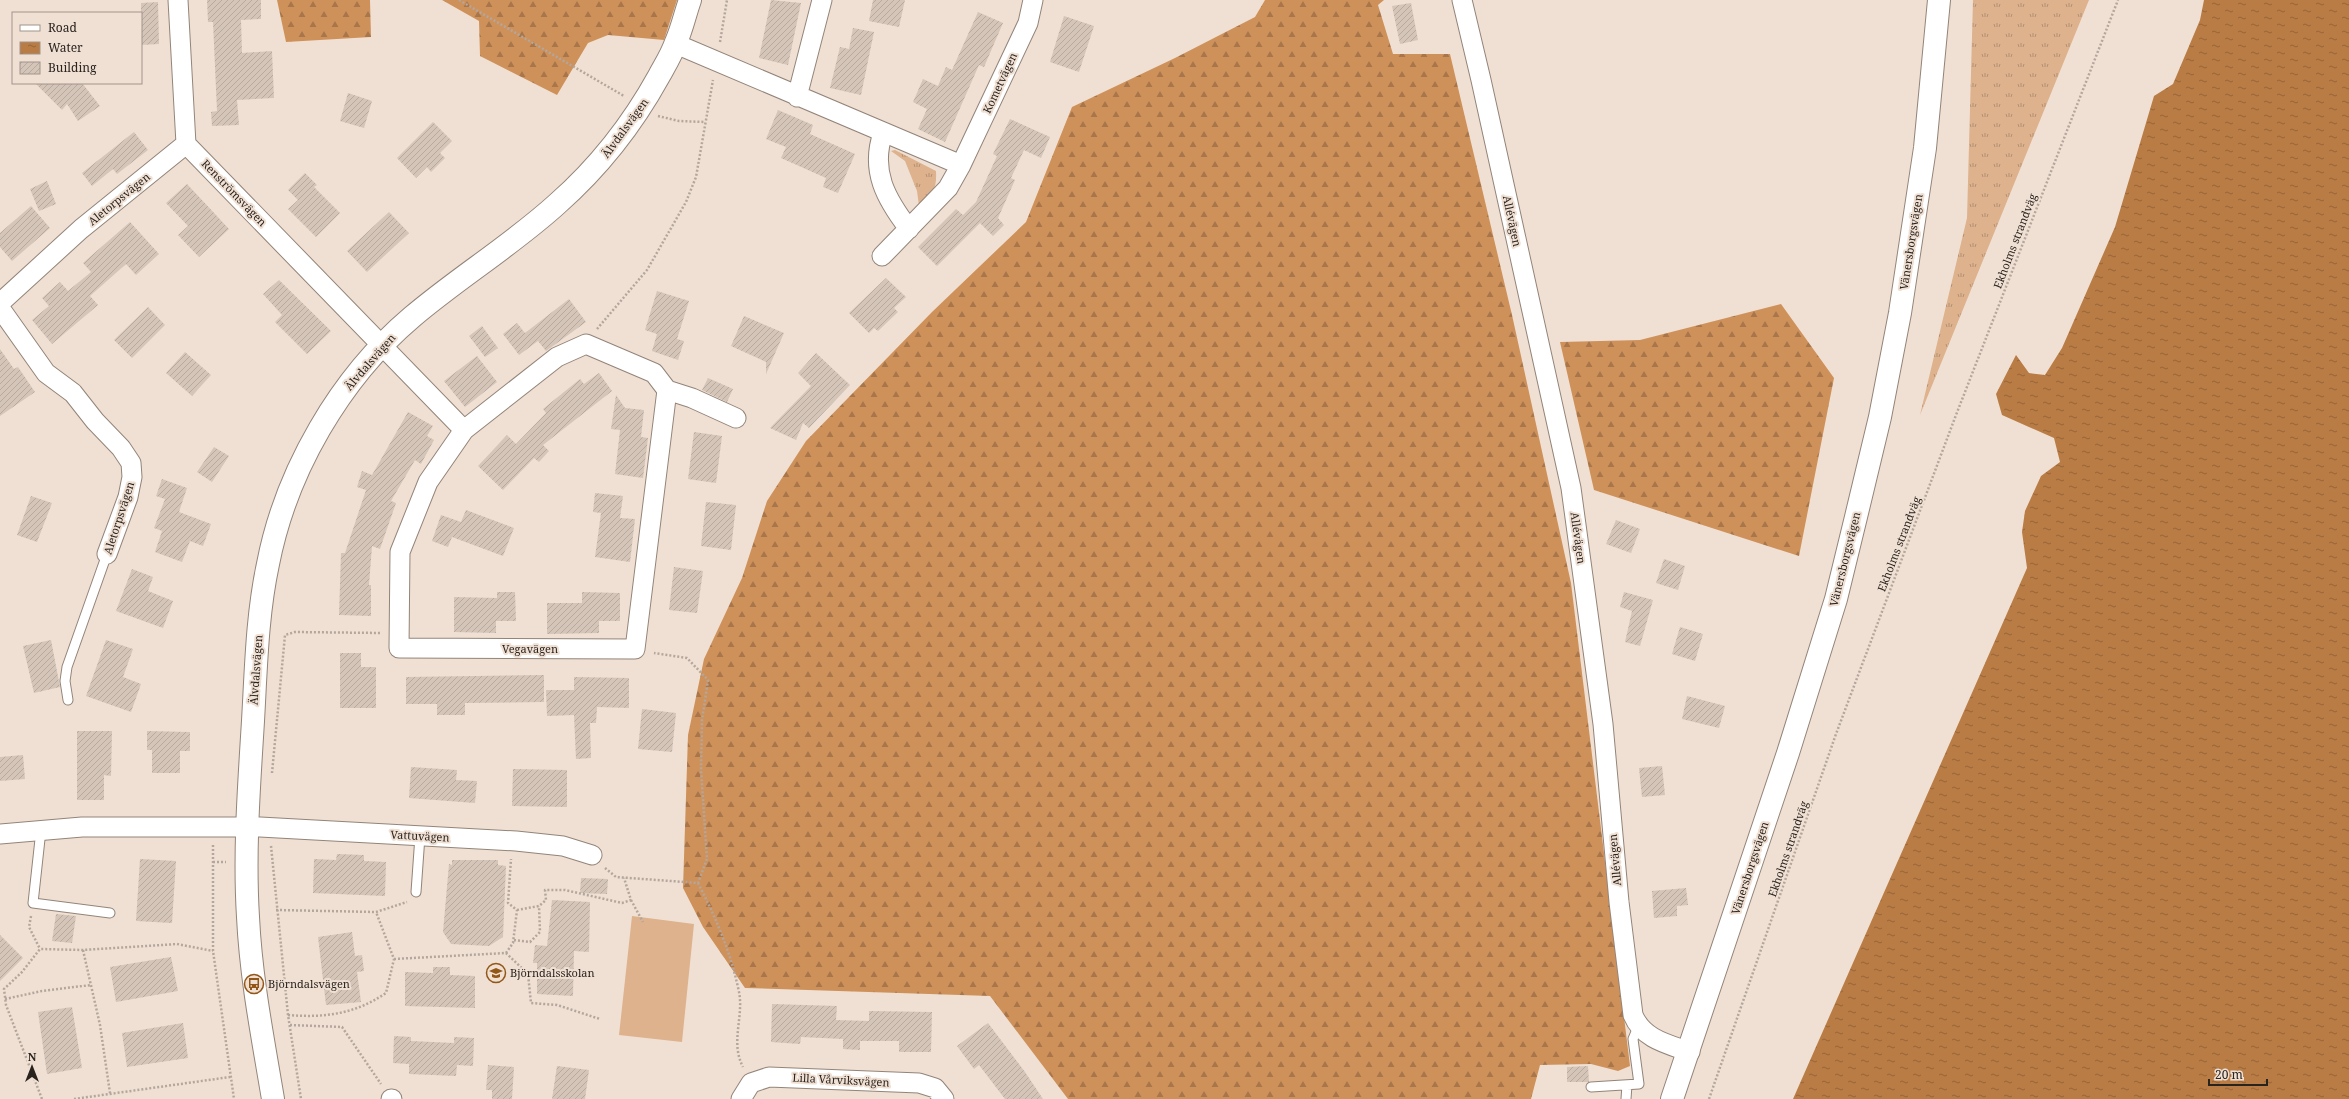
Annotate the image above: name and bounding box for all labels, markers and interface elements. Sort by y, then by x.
legend [12,12,142,84]
text: Road [48,19,78,36]
text: Water [48,39,83,56]
street label: Kometvägen [979,50,1020,116]
text: Building [48,59,97,76]
street label: Älvdalsvägen [598,95,651,161]
street label: Renströmsvägen [199,156,270,229]
street label: Aletorpsvägen [85,169,153,228]
street label: Ekholms strandväg [1990,191,2040,290]
street label: Vänersborgsvägen [1896,193,1925,291]
street label: Allévägen [1500,194,1525,248]
street label: Älvdalsvägen [341,330,398,393]
street label: Aletorpsvägen [100,480,137,556]
street label: Ekholms strandväg [1874,494,1924,593]
street label: Vänersborgsvägen [1826,510,1863,608]
street label: Allévägen [1567,511,1590,565]
street label: Älvdalsvägen [246,634,265,706]
street label: Vegavägen [502,641,558,656]
street label: Ekholms strandväg [1764,799,1811,899]
street label: Vänersborgsvägen [1727,820,1772,916]
street label: Vattuvägen [390,826,450,845]
street label: Allévägen [1605,834,1624,887]
school or university icon: Björndalsskolan [485,962,507,984]
place label: Björndalsskolan [510,965,595,980]
bus stop icon: Björndalsvägen [243,973,265,995]
place label: Björndalsvägen [268,976,350,991]
north arrow [12,1047,52,1087]
text: N [28,1049,37,1064]
scale bar [2209,1061,2267,1087]
text: 20 m [2215,1066,2243,1083]
street label: Lilla Vårviksvägen [792,1069,890,1090]

